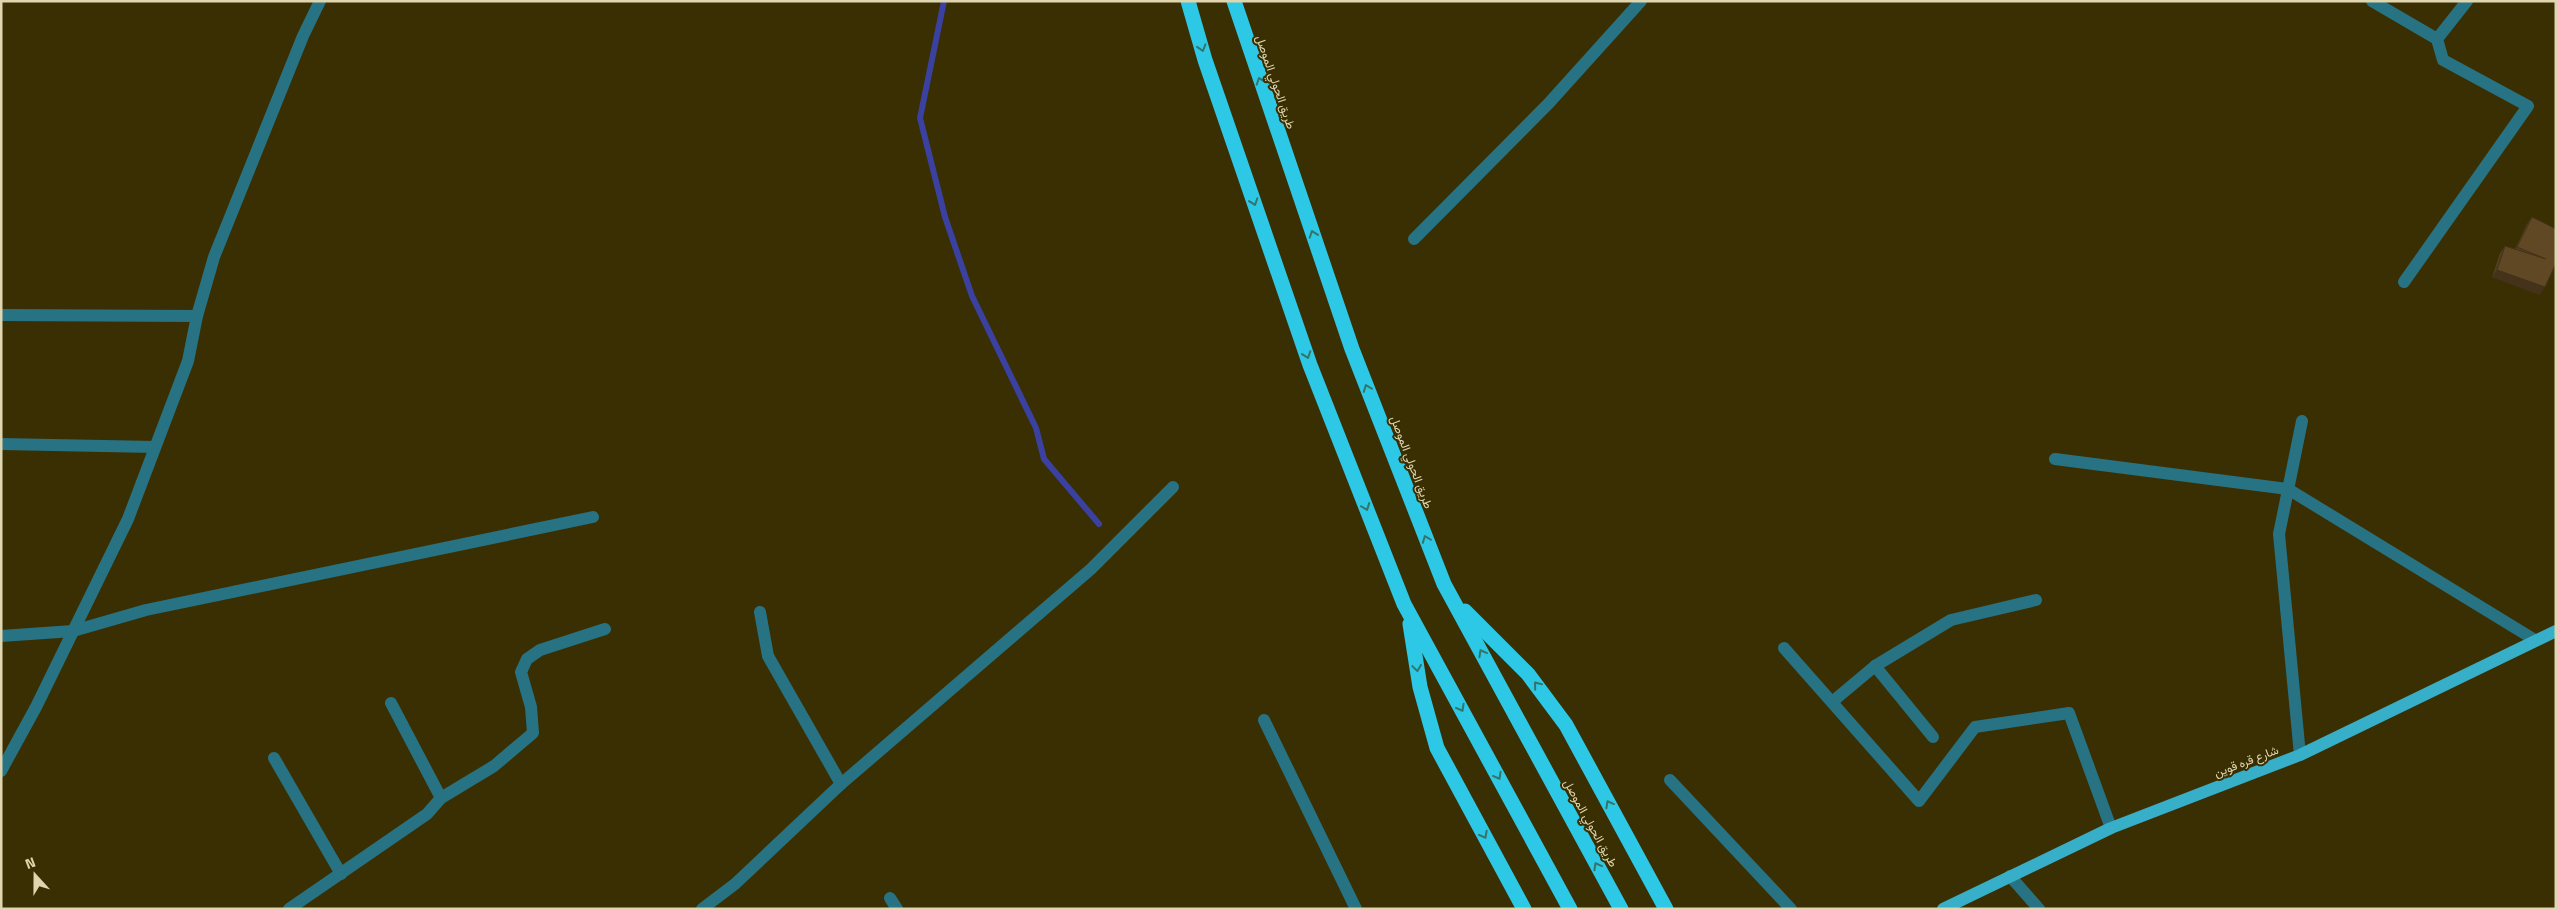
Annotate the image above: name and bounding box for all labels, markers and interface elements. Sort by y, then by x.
street label: طريق الحولي الموصل [1250,32,1301,132]
one-way arrow [1196,43,1206,52]
one-way arrow [1256,77,1266,86]
one-way arrow [1248,197,1258,205]
one-way arrow [1308,231,1318,239]
one-way arrow [1301,351,1311,359]
one-way arrow [1363,384,1373,392]
street label: طريق الحولي الموصل [1385,413,1439,512]
one-way arrow [1360,502,1370,511]
one-way arrow [1422,535,1432,544]
one-way arrow [1478,649,1488,658]
one-way arrow [1411,665,1422,673]
one-way arrow [1535,682,1543,691]
one-way arrow [1455,702,1465,711]
street label: شارع قره قوين [2211,740,2281,782]
one-way arrow [1492,771,1502,780]
street label: طريق الحولي الموصل [1558,775,1623,871]
one-way arrow [1605,801,1615,810]
one-way arrow [1478,830,1488,839]
north arrow [10,850,60,900]
text: N [22,851,38,874]
one-way arrow [1594,862,1604,871]

